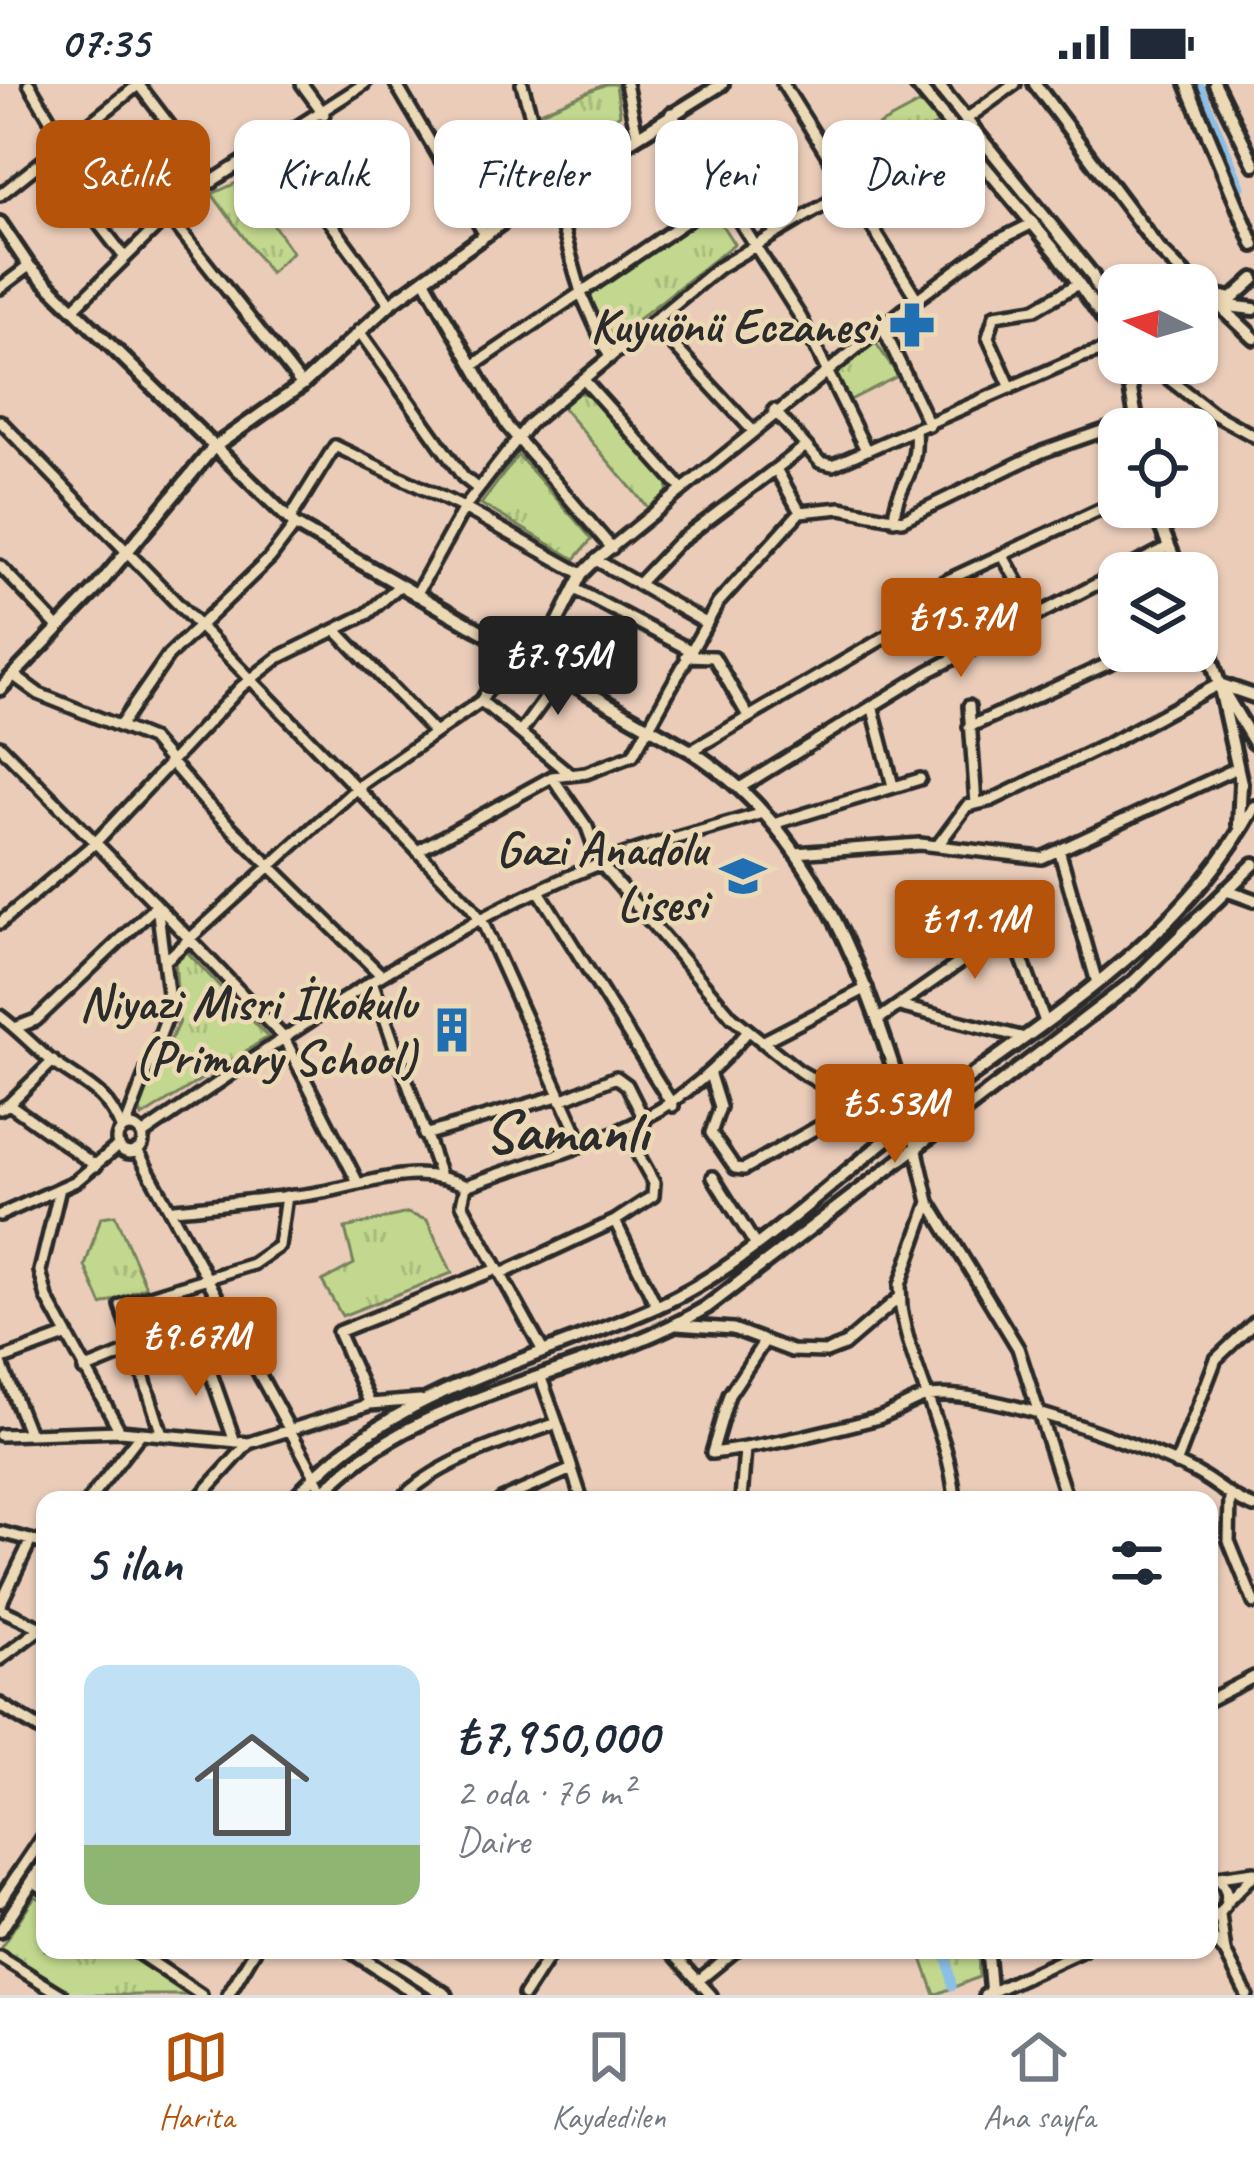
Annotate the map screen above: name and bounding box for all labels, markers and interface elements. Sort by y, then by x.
text: 07:35 [60,14,149,71]
chip: Satılık [36,120,210,228]
chip: Kiralık [234,120,410,228]
chip: Filtreler [434,120,631,228]
chip: Yeni [655,120,798,228]
chip: Daire [822,120,985,228]
north arrow [1098,264,1218,384]
map controls [1098,264,1218,672]
place label: Kuyuönü Eczanesi [590,296,883,356]
pharmacy icon: Kuyuönü Eczanesi [887,300,937,350]
button: locate [1098,408,1218,528]
button: layers [1098,552,1218,672]
pin: ₺15.7M [863,578,1059,680]
text: ₺15.7M [908,592,1014,641]
pin: ₺7.95M [460,616,656,718]
text: ₺7.95M [505,630,611,679]
place label: Gazi Anadolu Lisesi [496,819,714,934]
school or university icon: Gazi Anadolu Lisesi [718,851,768,901]
pin: ₺11.1M [877,880,1073,982]
text: ₺11.1M [922,894,1028,943]
place label: Niyazi Mısri İlkokulu (Primary School) [80,973,420,1088]
building icon: Niyazi Mısri İlkokulu (Primary School) [427,1005,477,1055]
pin: ₺5.53M [797,1064,993,1166]
text: ₺5.53M [842,1078,948,1127]
district label: Samanlı [484,1093,652,1169]
pin: ₺9.67M [98,1297,294,1399]
text: ₺9.67M [143,1311,249,1360]
icon: filters [1104,1530,1170,1596]
text: 5 ilan [84,1531,182,1595]
text: ₺7,950,000 [456,1704,658,1768]
icon: home [180,1713,324,1857]
text: 2 oda · 76 m² [456,1768,633,1817]
text: Daire [456,1817,530,1866]
tab: Harita [159,2024,234,2138]
tab: Kaydedilen [552,2024,666,2138]
tab: Ana sayfa [983,2024,1095,2138]

